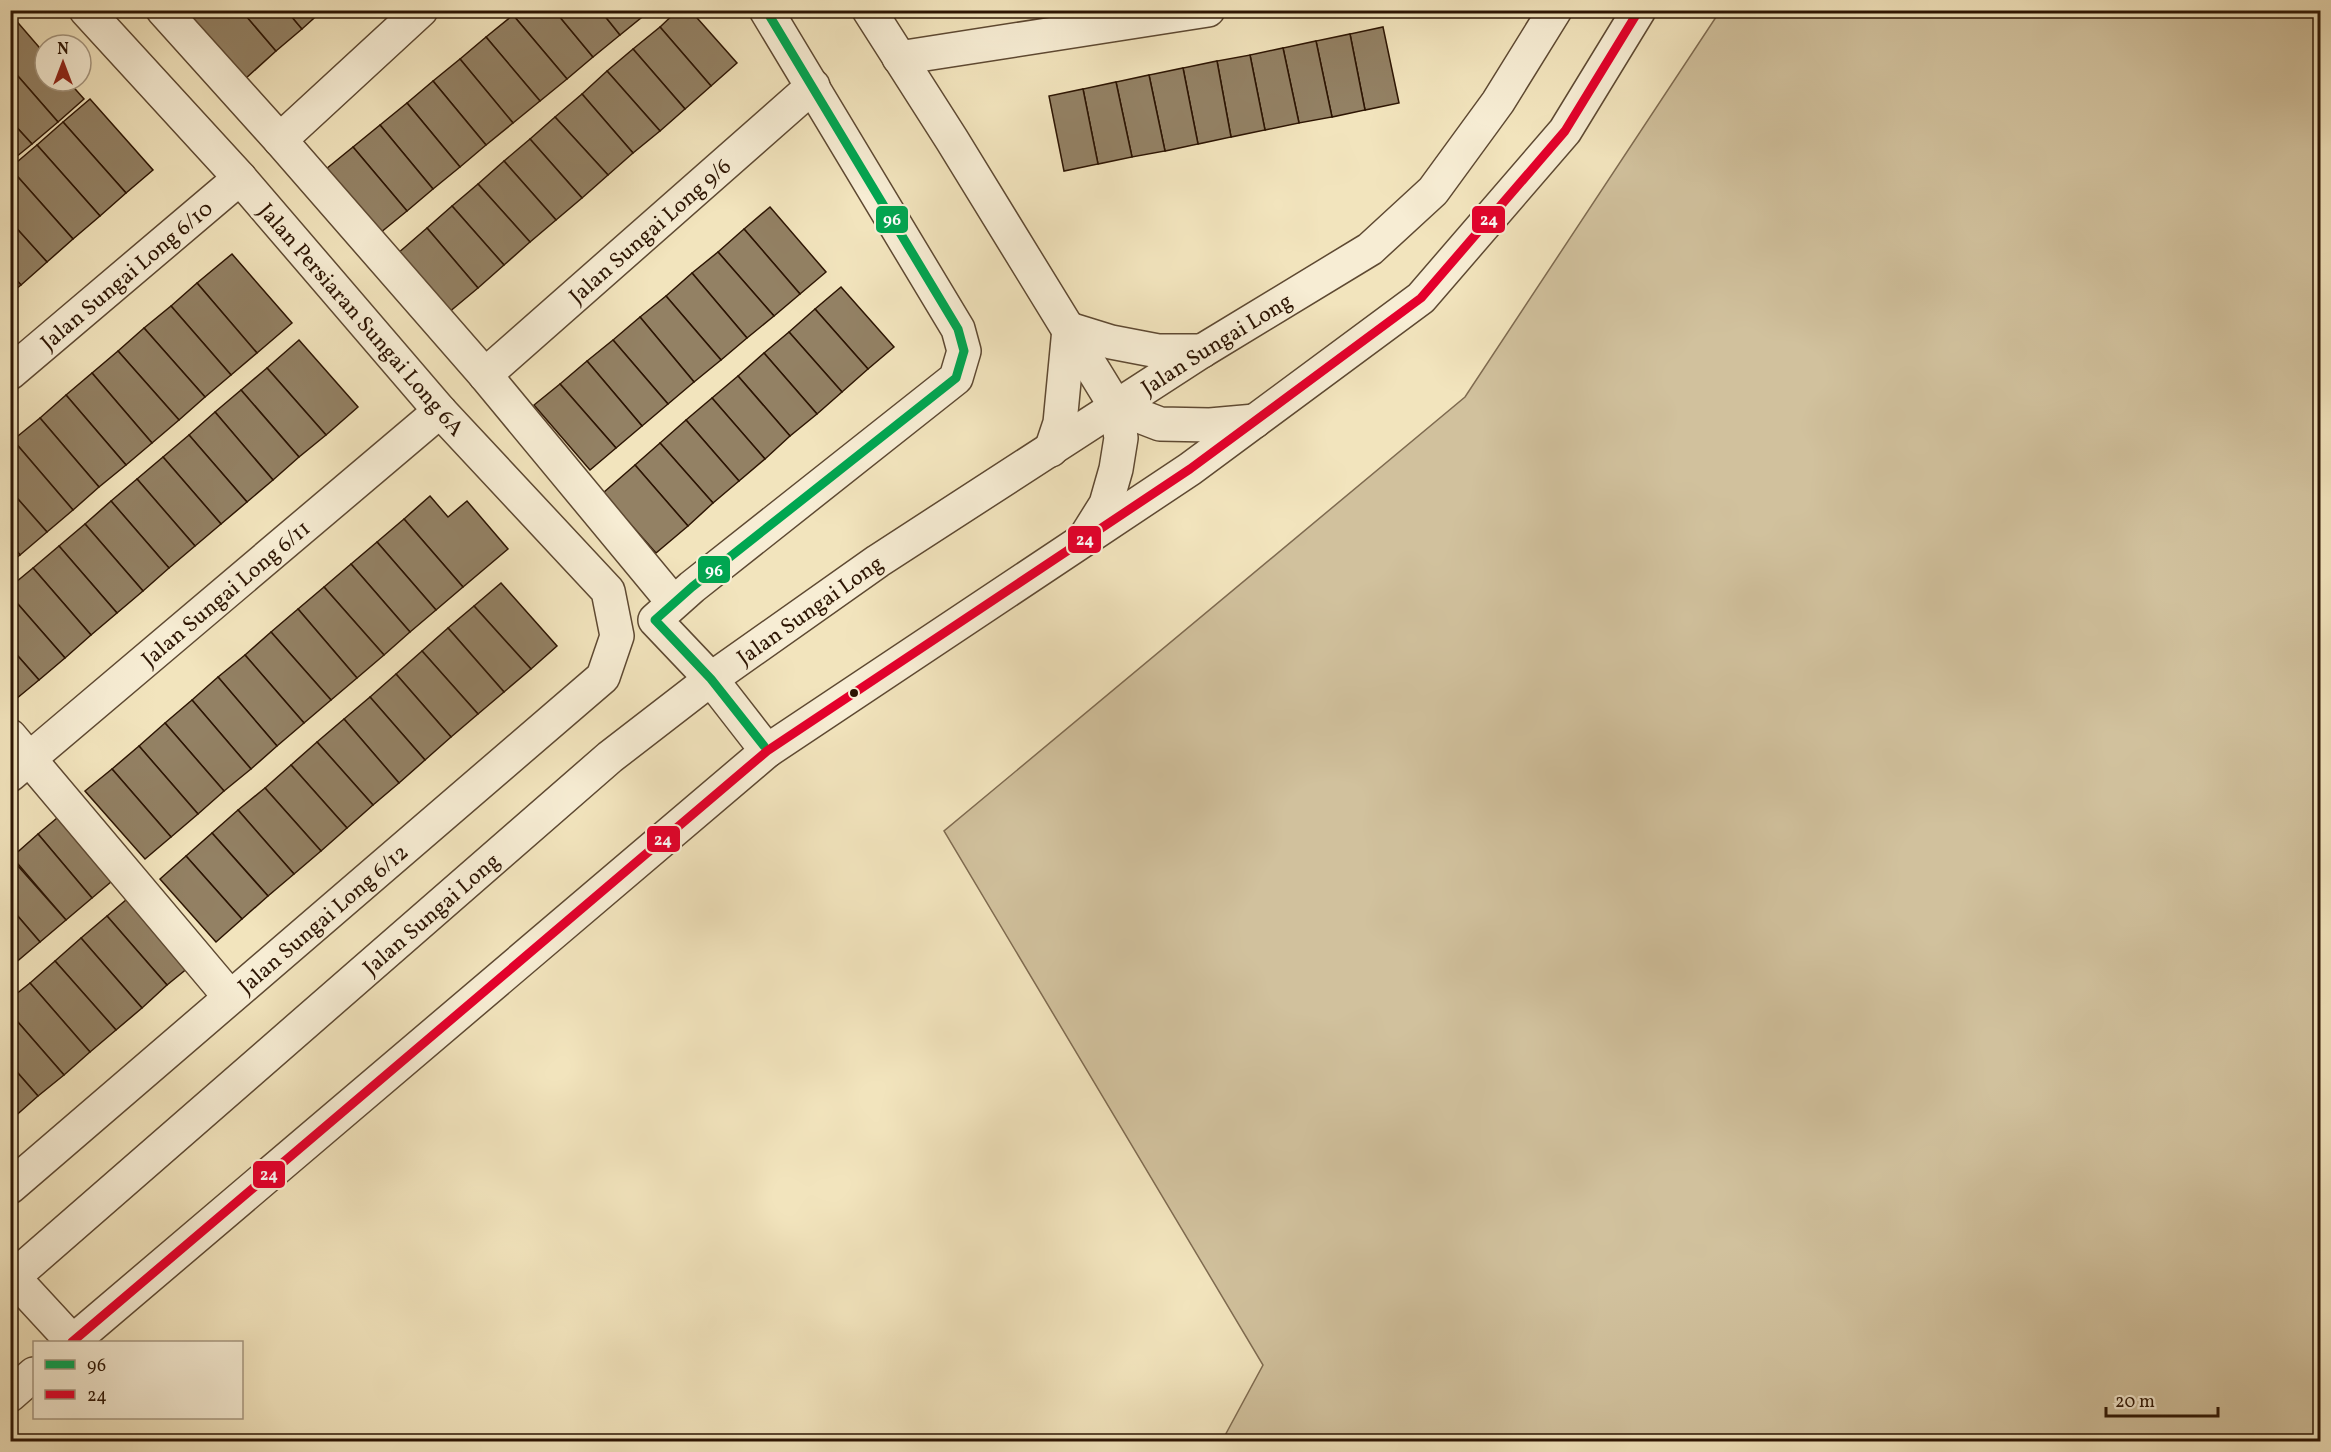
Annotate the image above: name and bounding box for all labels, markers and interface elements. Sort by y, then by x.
north arrow [33,33,93,93]
text: N [57,39,69,61]
street label: Jalan Sungai Long 9/6 [563,152,739,312]
street label: Jalan Sungai Long 6/10 [35,194,220,359]
street label: Jalan Persiaran Sungai Long 6A [250,197,470,444]
line badge: 96 [875,205,909,234]
line badge: 24 [1471,205,1506,234]
text: 96 [883,210,901,232]
text: 24 [1480,210,1498,232]
street label: Jalan Sungai Long [1136,287,1299,404]
street label: Jalan Sungai Long 6/11 [136,514,318,675]
line badge: 24 [1067,525,1102,554]
text: 24 [1076,530,1094,552]
street label: Jalan Sungai Long [731,549,890,674]
line badge: 96 [697,555,731,584]
text: 96 [705,561,723,583]
unlabelled marker [848,687,860,699]
line badge: 24 [646,825,681,853]
text: 24 [654,830,672,852]
street label: Jalan Sungai Long 6/12 [232,838,416,1002]
street label: Jalan Sungai Long [357,847,508,984]
line badge: 24 [252,1160,286,1189]
text: 24 [260,1165,278,1187]
legend [33,1341,243,1419]
text: 96 [87,1354,106,1379]
scale bar [2106,1380,2218,1418]
text: 24 [87,1384,107,1409]
text: 20 m [2115,1390,2155,1415]

